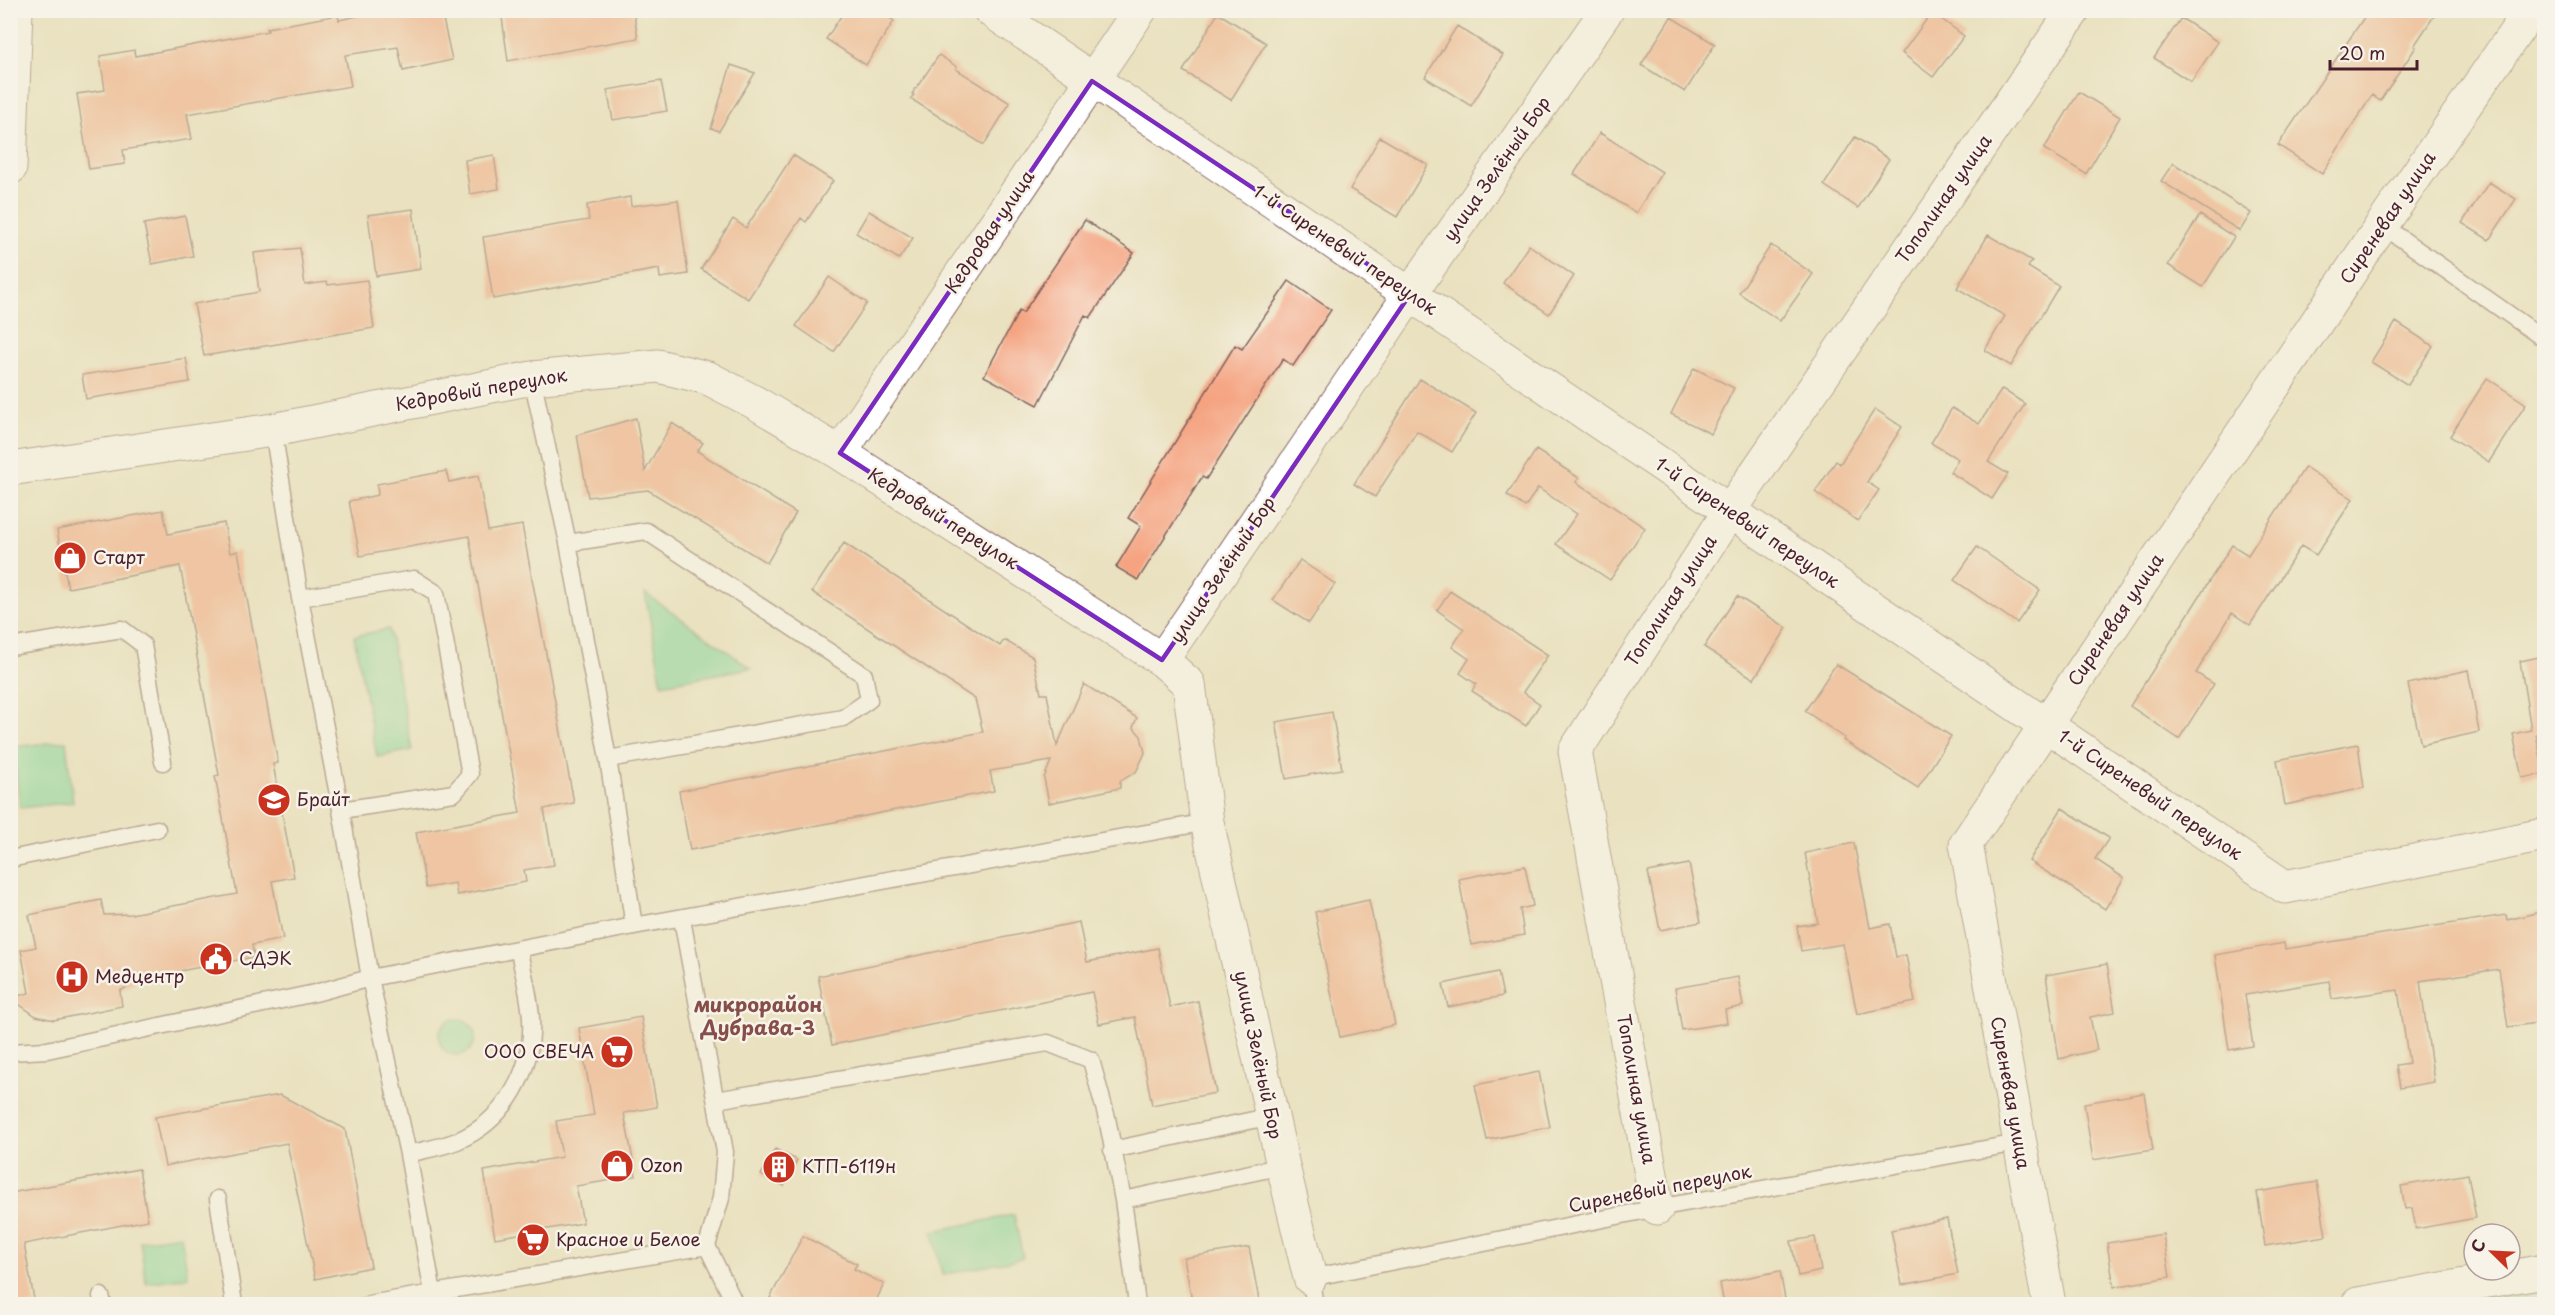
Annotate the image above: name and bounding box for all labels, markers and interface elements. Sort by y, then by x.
scale bar [2330,33,2417,71]
text: 20 m [2339,39,2385,66]
street label: улица Зелёный Бор [1435,90,1556,246]
street label: Тополиная улица [1888,128,1998,268]
street label: Сиреневая улица [2332,145,2442,289]
street label: Кедровая улица [937,164,1040,298]
street label: 1-й Сиреневый переулок [1248,177,1444,321]
street label: Кедровый переулок [393,360,569,417]
street label: 1-й Сиреневый переулок [1650,450,1846,594]
street label: Кедровый переулок [863,460,1025,575]
street label: улица Зелёный Бор [1163,490,1281,648]
street label: Тополиная улица [1617,529,1723,671]
shop icon: Старт [52,540,88,576]
place label: Старт [93,543,145,570]
street label: Сиреневая улица [2060,547,2170,691]
street label: 1-й Сиреневый переулок [2053,722,2249,866]
school or university icon: Брайт [256,782,292,818]
place label: Брайт [297,785,350,812]
public building icon: СДЭК [198,941,234,977]
place label: СДЭК [239,944,292,971]
hospital icon: Медцентр [54,959,90,995]
place label: Медцентр [95,962,184,989]
street label: улица Зелёный Бор [1228,968,1291,1141]
district label: микрорайон Дубрава-3 [694,989,822,1042]
street label: Тополиная улица [1611,1012,1664,1167]
street label: Сиреневая улица [1985,1014,2038,1172]
supermarket icon: ООО СВЕЧА [599,1034,635,1070]
place label: ООО СВЕЧА [484,1037,594,1064]
shop icon: Ozon [599,1148,635,1184]
building icon: КТП-6119н [761,1149,797,1185]
place label: Ozon [640,1151,683,1178]
place label: КТП-6119н [802,1152,896,1179]
street label: Сиреневый переулок [1566,1157,1754,1218]
supermarket icon: Красное и Белое [515,1222,551,1258]
north arrow [2462,1222,2522,1282]
place label: Красное и Белое [556,1225,701,1252]
text: С [2464,1235,2491,1256]

